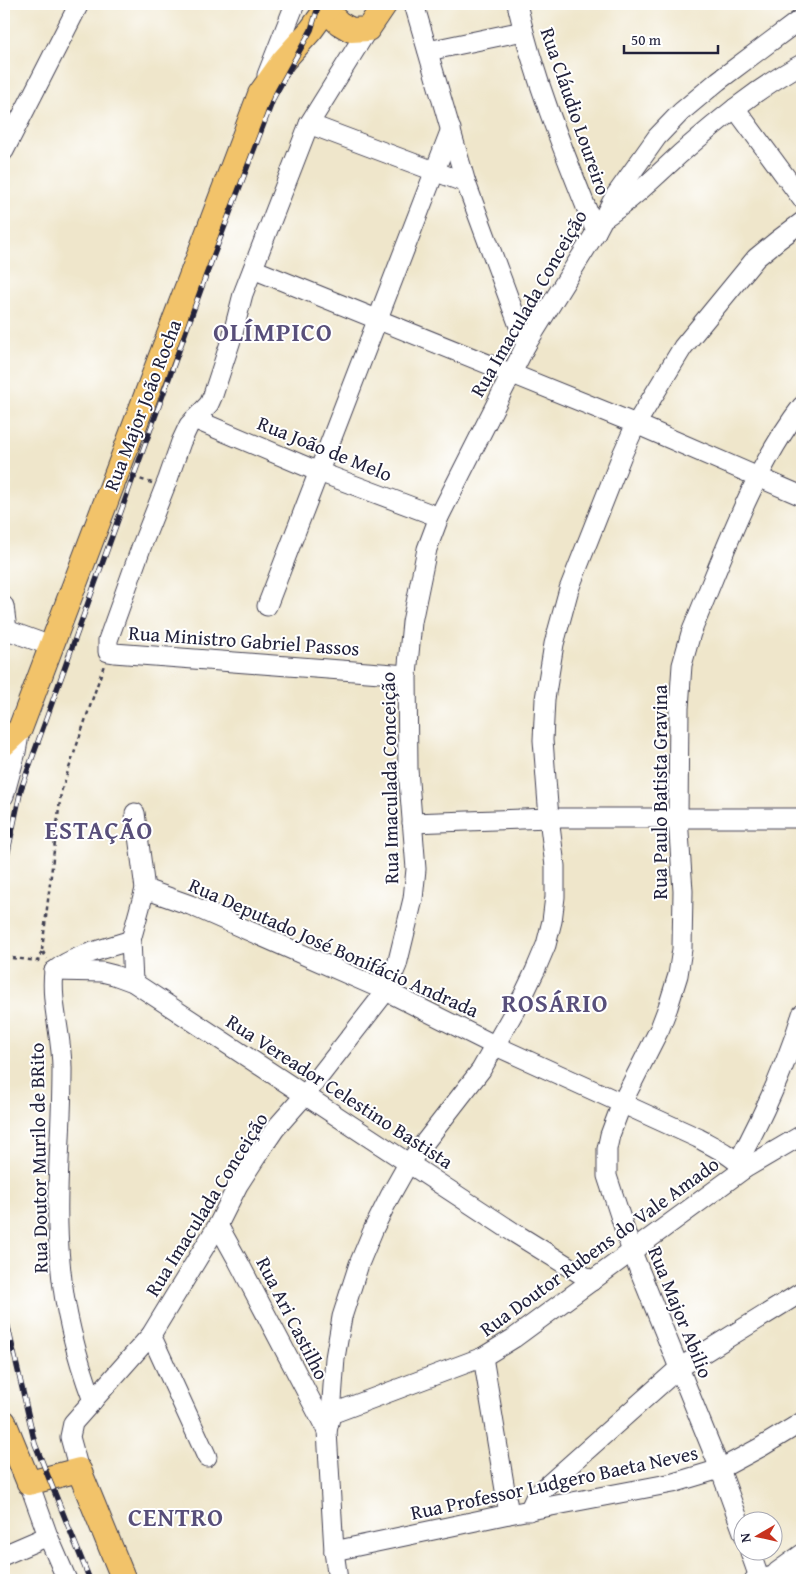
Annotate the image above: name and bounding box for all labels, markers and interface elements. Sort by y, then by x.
scale bar [624,22,717,54]
street label: Rua Cláudio Loureiro [534,23,618,199]
text: 50 m [631,29,662,50]
street label: Rua Imaculada Conceição [462,204,594,402]
street label: Rua Major João Rocha [96,314,188,495]
district label: OLÍMPICO [213,314,333,350]
street label: Rua João de Melo [253,408,397,488]
street label: Rua Ministro Gabriel Passos [127,617,361,663]
street label: Rua Imaculada Conceição [373,672,405,884]
street label: Rua Paulo Batista Gravina [645,684,674,900]
district label: ESTAÇÃO [45,812,153,848]
street label: Rua Deputado José Bonifácio Andrada [185,870,484,1024]
district label: ROSÁRIO [502,985,608,1021]
street label: Rua Vereador Celestino Bastista [221,1007,460,1176]
street label: Rua Doutor Murilo de BRito [21,1042,55,1274]
street label: Rua Imaculada Conceição [137,1106,275,1302]
street label: Rua Doutor Rubens do Vale Amado [473,1149,725,1343]
street label: Rua Major Abilio [641,1242,721,1382]
street label: Rua Ari Castilho [250,1251,336,1385]
street label: Rua Professor Ludgero Baeta Neves [408,1437,700,1527]
district label: CENTRO [128,1499,224,1535]
north arrow [734,1512,784,1562]
text: N [734,1531,756,1544]

